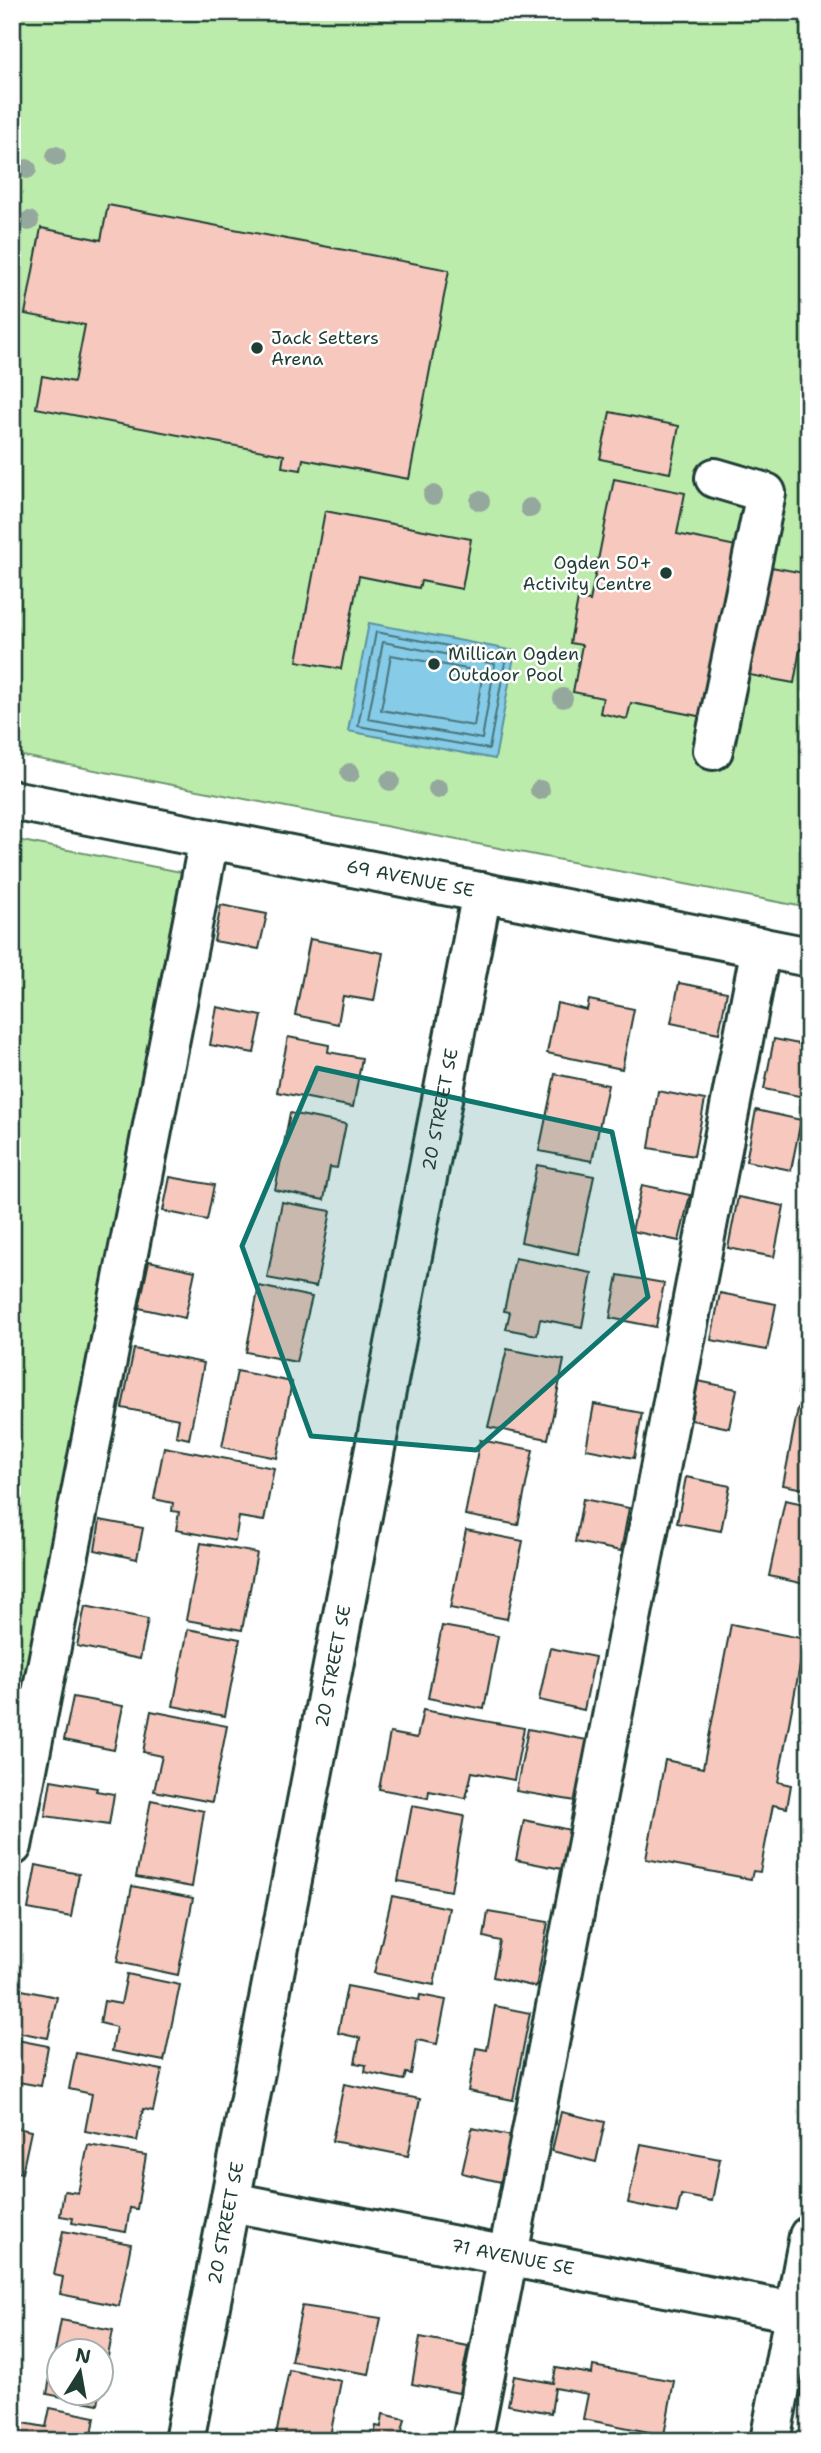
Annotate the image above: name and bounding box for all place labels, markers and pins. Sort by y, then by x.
place label: Jack Setters Arena [271,326,379,371]
marker: Jack Setters Arena [249,340,265,356]
place label: Ogden 50+ Activity Centre [522,551,652,596]
marker: Ogden 50+ Activity Centre [658,565,674,581]
place label: Millican Ogden Outdoor Pool [448,642,579,687]
marker: Millican Ogden Outdoor Pool [426,656,442,672]

